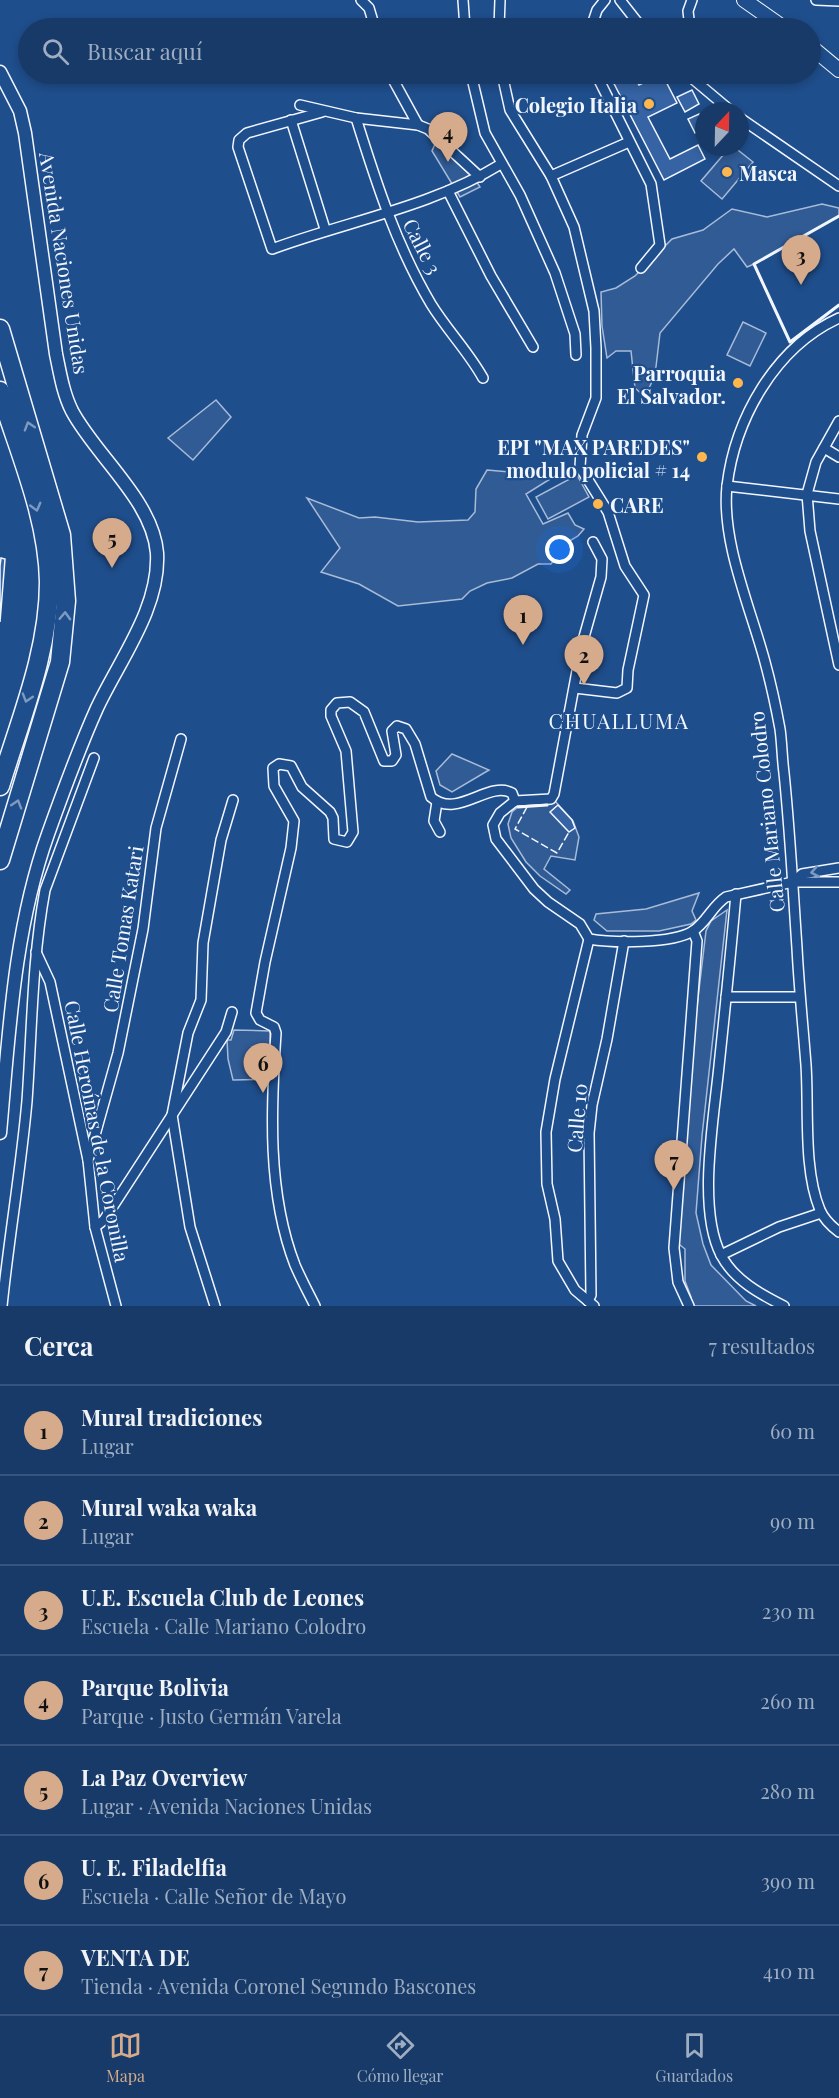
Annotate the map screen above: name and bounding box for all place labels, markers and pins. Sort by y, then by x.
place label: Colegio Italia [515,91,638,118]
marker: Colegio Italia [642,97,656,111]
pin: 4 [428,112,468,162]
place label: Masca [739,159,798,186]
marker: Masca [720,165,734,179]
pin: 3 [782,236,820,285]
place label: Parroquia El Salvador. [617,359,727,409]
marker: Parroquia El Salvador. [731,376,745,390]
place label: EPI "MAX PAREDES" modulo policial # 14 [497,433,690,483]
marker: EPI "MAX PAREDES" modulo policial # 14 [695,450,709,464]
place label: CARE [610,491,664,518]
marker: CARE [591,497,605,511]
pin: 5 [92,518,132,568]
pin: 1 [504,596,542,645]
pin: 2 [564,636,604,685]
pin: 6 [244,1044,282,1093]
pin: 7 [654,1140,694,1190]

